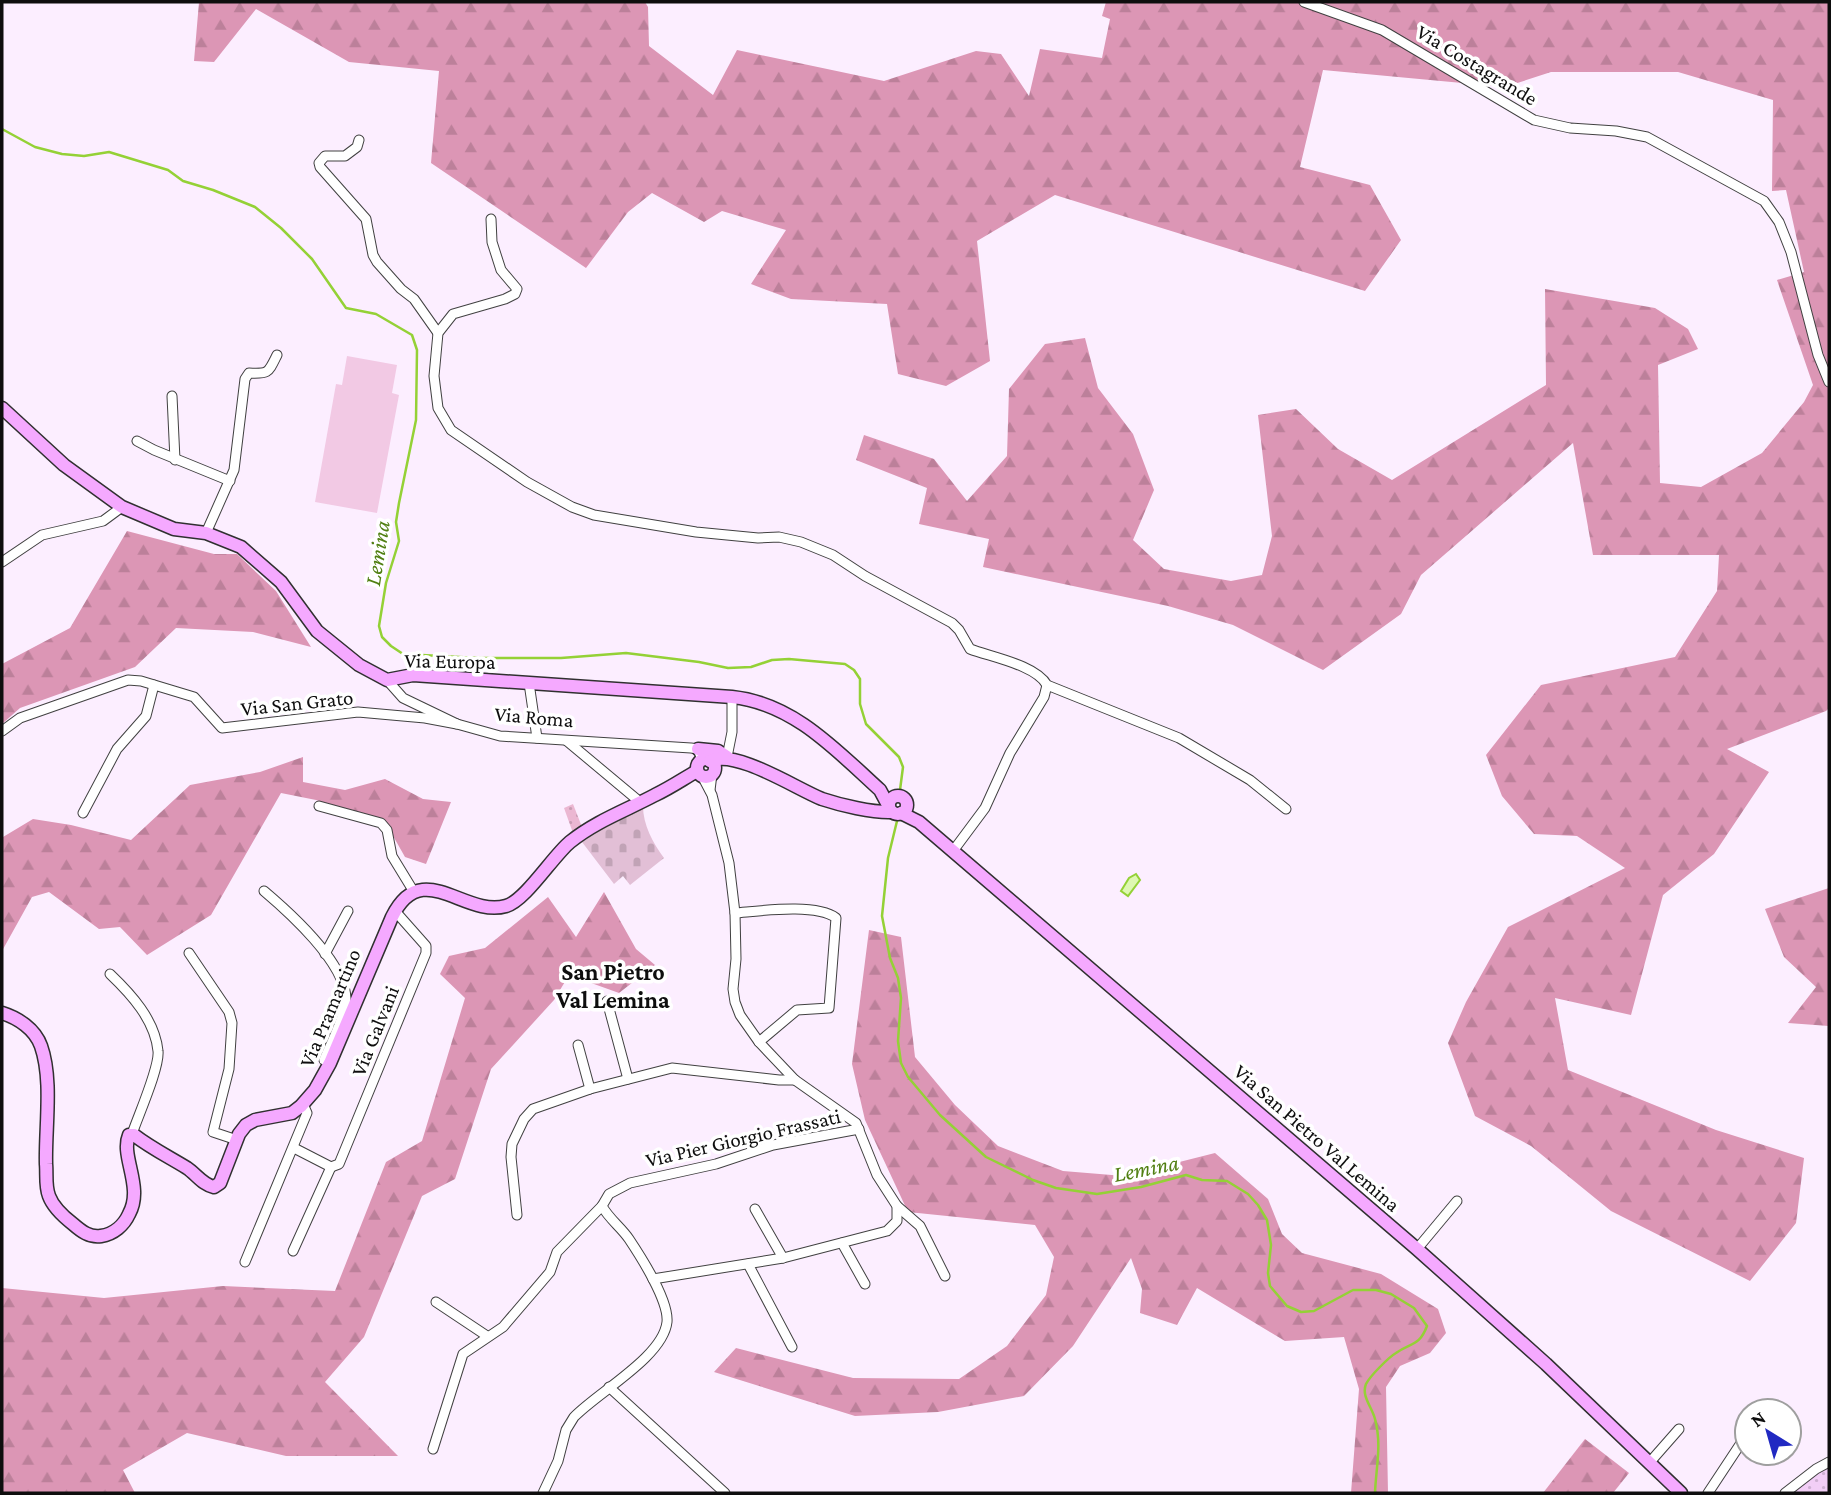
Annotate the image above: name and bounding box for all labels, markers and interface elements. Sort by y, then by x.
street label: Via Costagrande [1412,19,1542,111]
water label: Lemina [359,518,395,587]
street label: Via Europa [404,648,496,674]
street label: Via San Grato [240,685,354,721]
street label: Via Roma [494,702,575,732]
street label: Via Pramartino [294,945,366,1071]
district label: San Pietro Val Lemina [555,958,670,1013]
street label: Via Galvani [346,982,404,1080]
street label: Via San Pietro Val Lemina [1229,1059,1405,1217]
street label: Via Pier Giorgio Frassati [643,1104,843,1172]
water label: Lemina [1111,1149,1181,1187]
north arrow [1733,1397,1803,1467]
text: N [1747,1407,1770,1431]

